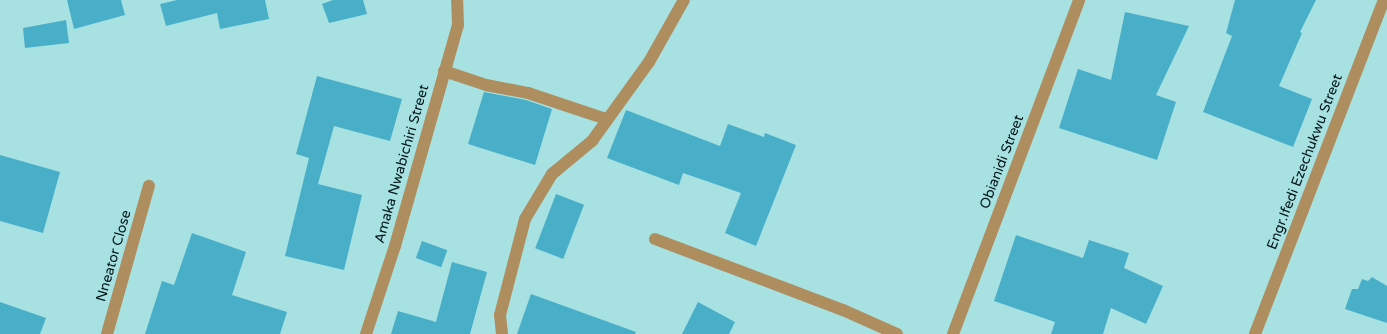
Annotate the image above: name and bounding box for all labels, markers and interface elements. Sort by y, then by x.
street label: Engr.Ifedi Ezechukwu Street [1264,72,1346,252]
street label: Amaka Nwabichiri Street [371,83,433,245]
street label: Obianidi Street [976,113,1028,211]
street label: Nneator Close [93,208,135,304]

